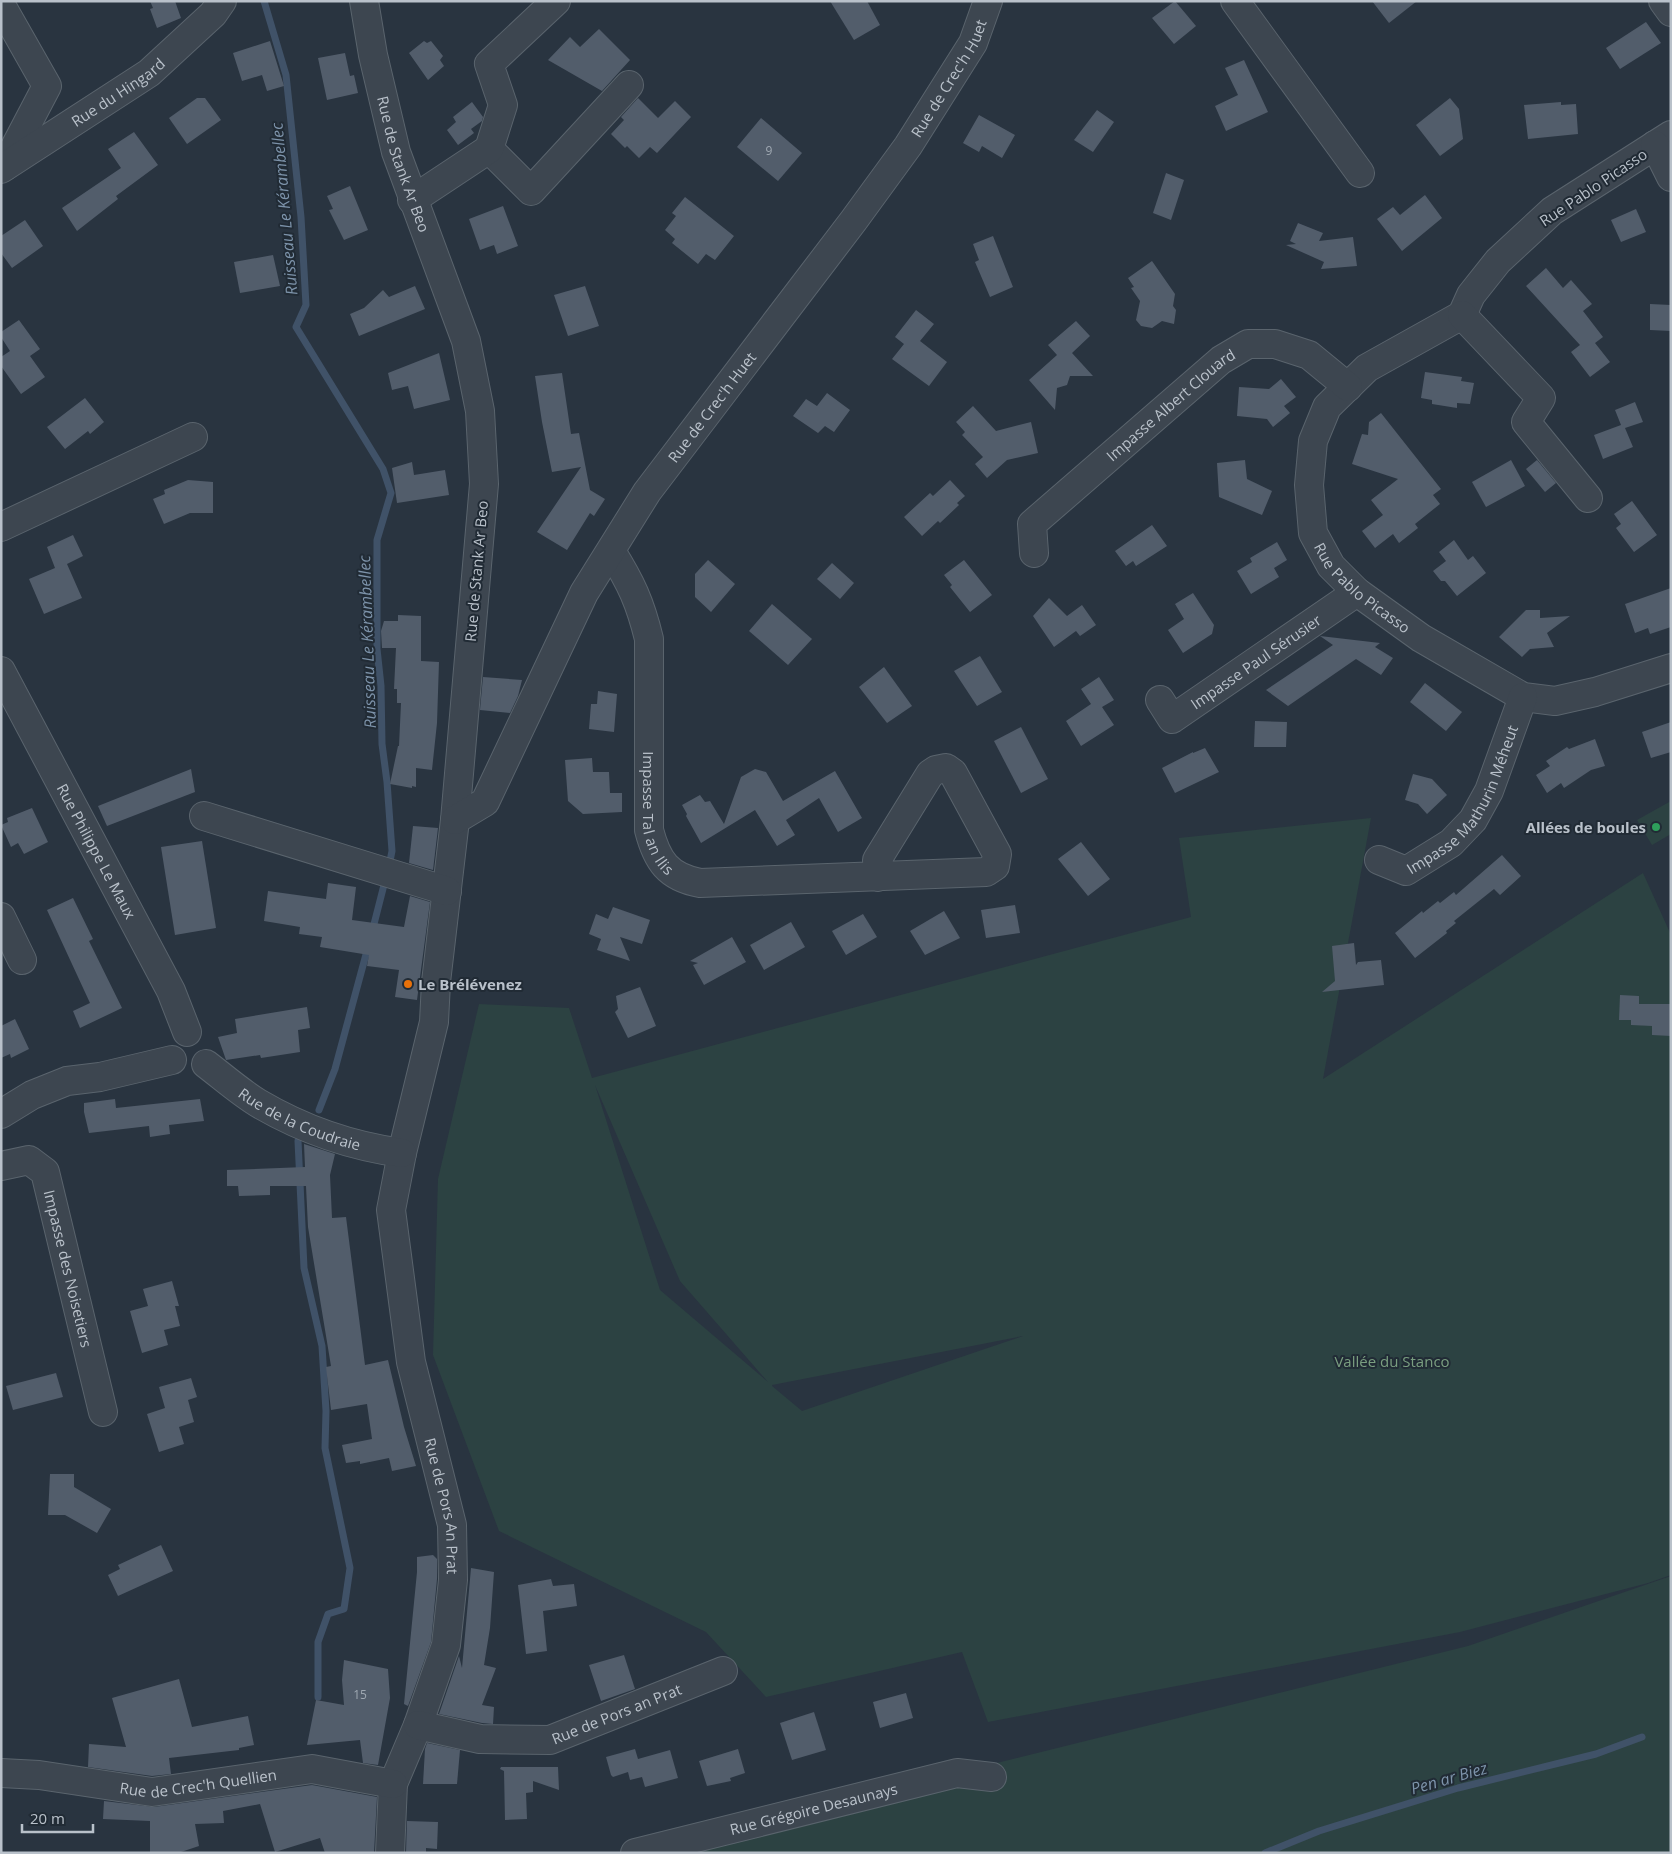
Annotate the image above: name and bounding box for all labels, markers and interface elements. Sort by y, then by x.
street label: Rue de Crec'h Huet [906,17,991,141]
street label: Rue du Hingard [67,53,169,131]
street label: Rue de Stank Ar Beo [373,94,435,235]
water label: Ruisseau Le Kérambellec [265,121,303,296]
house number: 9 [766,142,773,159]
street label: Rue Pablo Picasso [1535,144,1651,230]
street label: Impasse Albert Clouard [1102,344,1239,465]
street label: Rue de Crec'h Huet [663,348,760,466]
street label: Rue de Stank Ar Beo [460,499,492,643]
street label: Rue Pablo Picasso [1310,539,1415,637]
water label: Ruisseau Le Kérambellec [353,554,381,729]
street label: Impasse Paul Sérusier [1187,610,1325,713]
street label: Impasse Mathurin Méheut [1403,722,1522,878]
street label: Impasse Tal an Ilis [639,751,678,879]
street label: Rue Philippe Le Maux [53,780,141,922]
place label: Allées de boules [1526,817,1646,837]
marker: Allées de boules [1650,821,1662,833]
place label: Le Brélévenez [418,974,522,994]
marker: Le Brélévenez [402,978,414,990]
street label: Rue de la Coudraie [235,1083,363,1155]
street label: Impasse des Noisetiers [40,1188,97,1349]
park label: Vallée du Stanco [1334,1351,1450,1371]
street label: Rue de Pors An Prat [420,1436,463,1575]
street label: Rue de Pors an Prat [549,1679,684,1748]
house number: 15 [353,1686,367,1703]
water label: Pen ar Biez [1408,1756,1491,1799]
street label: Rue de Crec'h Quellien [118,1764,278,1802]
street label: Rue Grégoire Desaunays [728,1778,899,1839]
scale bar [22,1802,94,1834]
text: 20 m [30,1808,65,1828]

